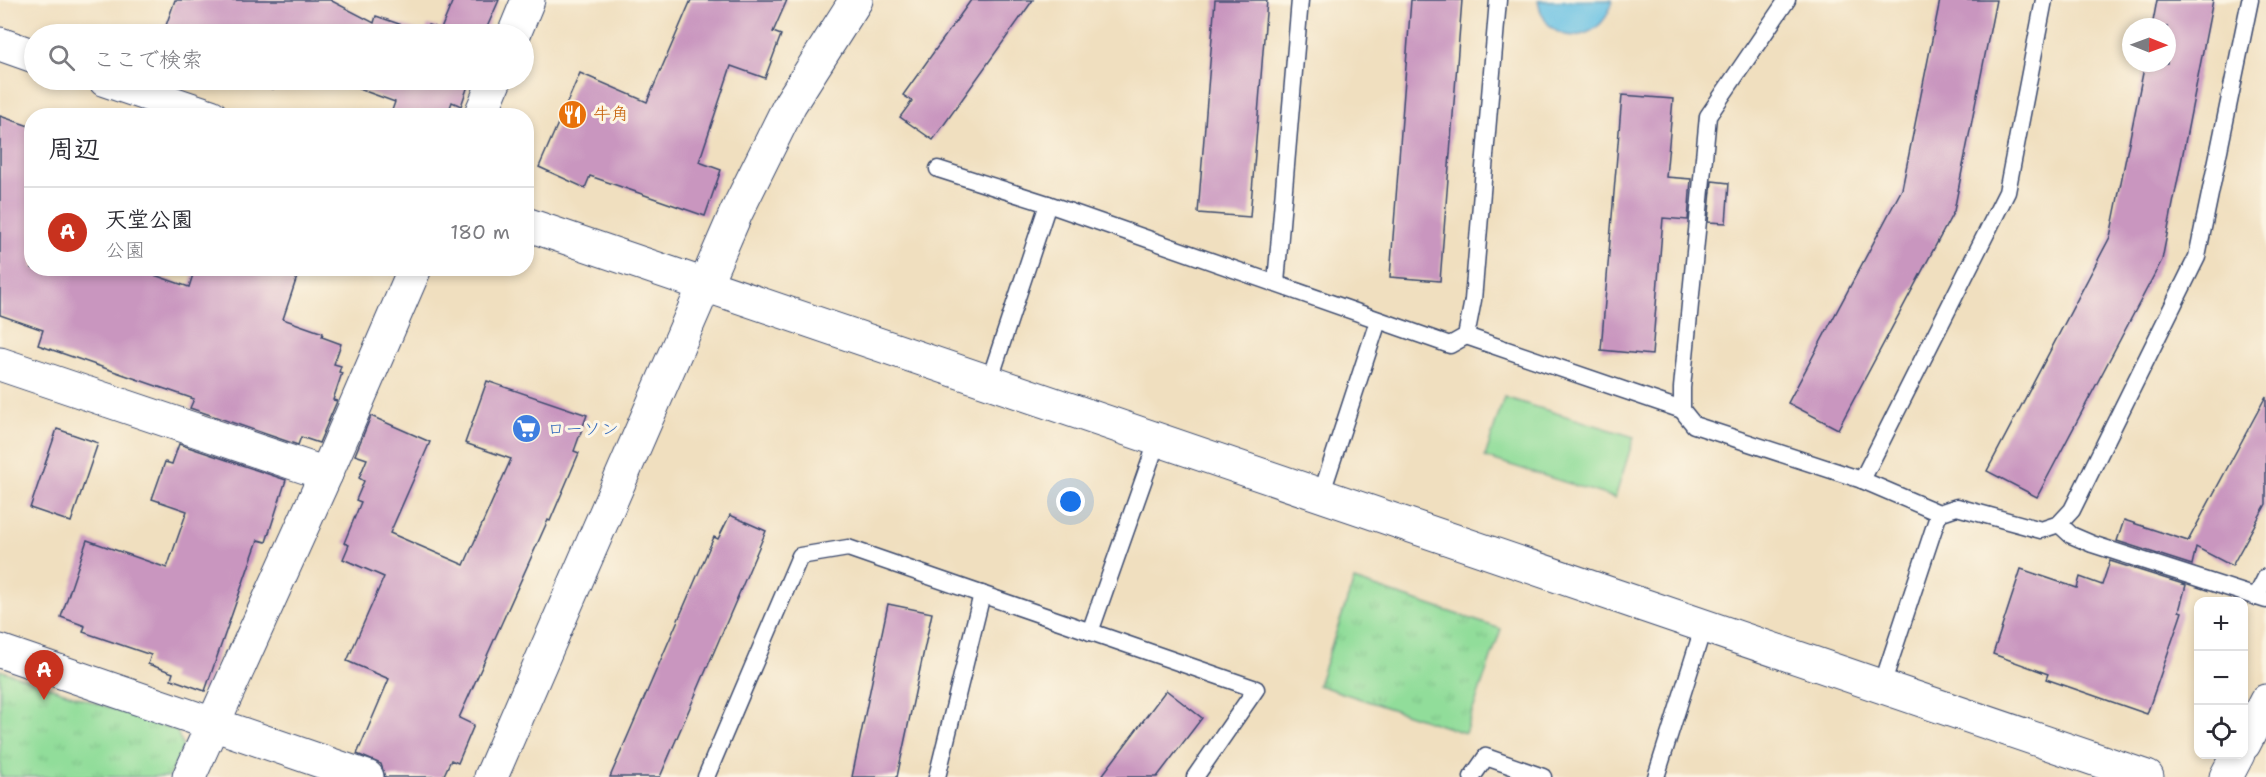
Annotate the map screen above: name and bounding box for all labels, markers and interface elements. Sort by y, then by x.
north arrow [2122,18,2176,72]
search box [24,24,534,90]
icon: search [45,41,78,74]
text: ここで検索 [93,45,203,74]
restaurant icon: 牛角 [556,98,588,130]
place label: 牛角 [593,102,629,126]
text: 周辺 [48,131,100,166]
text: 天堂公園 [105,205,193,234]
text: A [60,219,75,245]
text: 180 m [450,219,510,245]
text: 公園 [105,237,145,263]
supermarket icon: ローソン [510,413,542,445]
place label: ローソン [547,417,619,441]
your location [1056,487,1085,516]
map controls [2194,597,2248,759]
button: + [2194,597,2248,651]
pin: A [24,650,63,700]
button: − [2194,651,2248,705]
button: locate [2194,705,2248,759]

